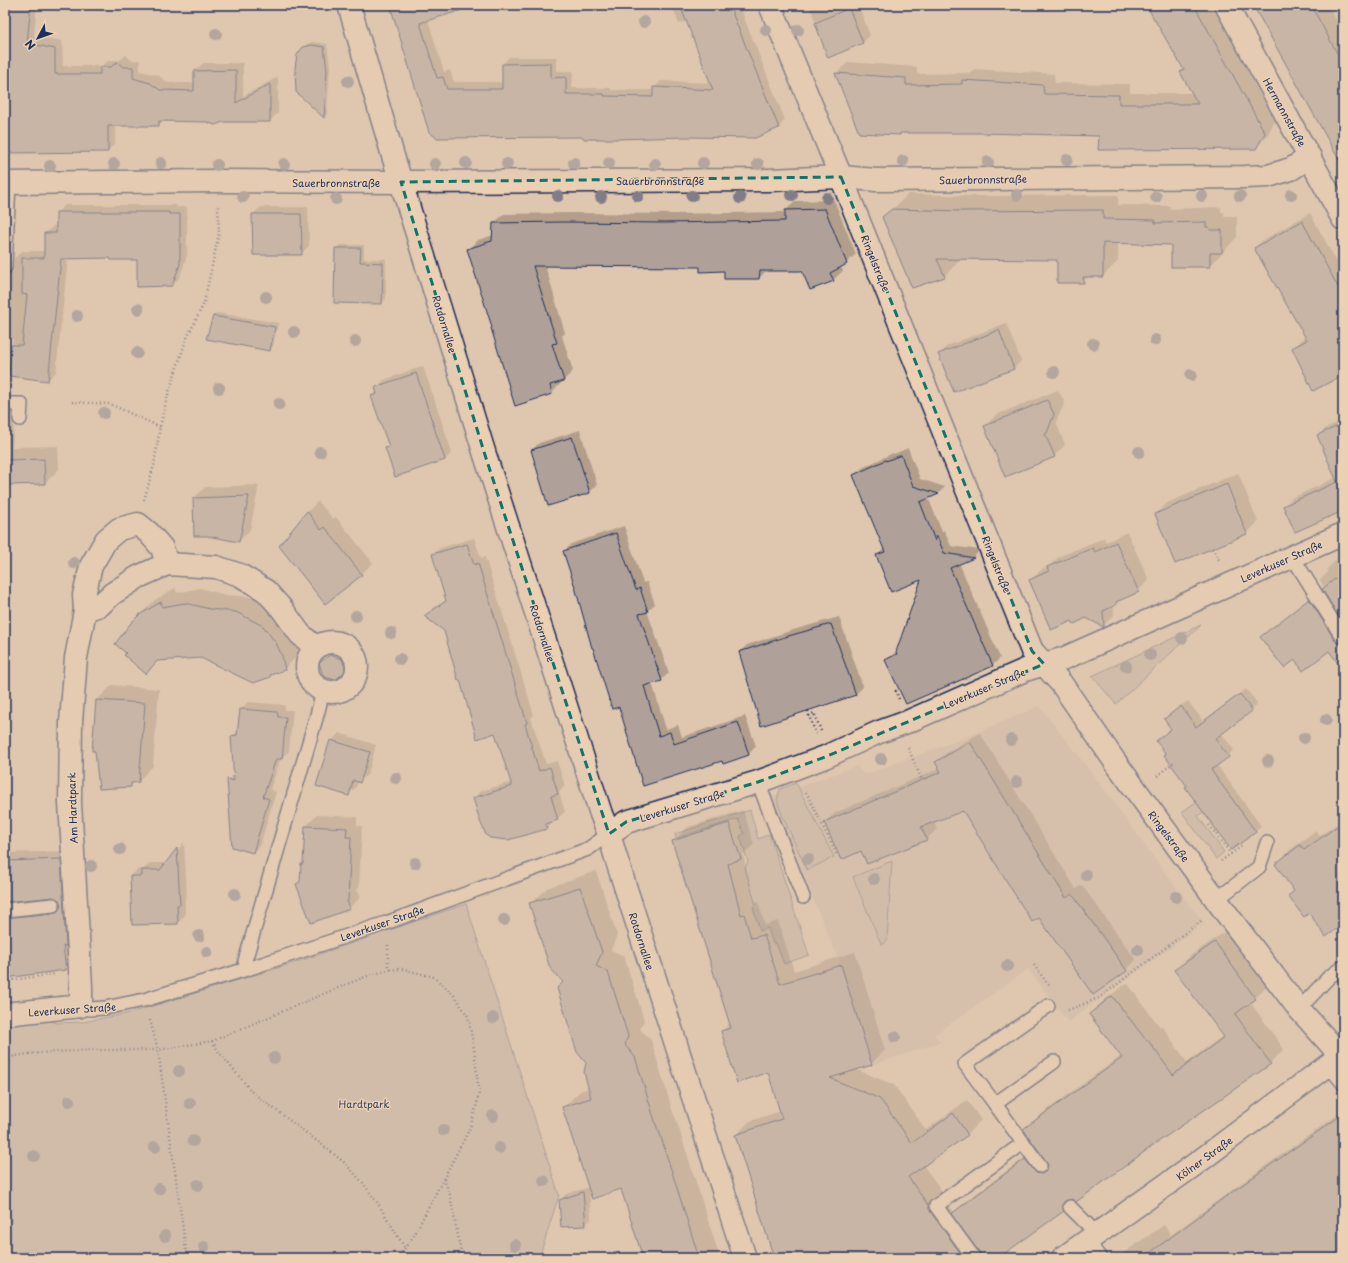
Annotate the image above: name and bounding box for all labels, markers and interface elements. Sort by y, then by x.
north arrow [18,18,58,58]
text: N [21,36,39,54]
street label: Hermannstraße [1260,75,1310,149]
street label: Sauerbronnstraße [939,171,1027,187]
street label: Sauerbronnstraße [616,173,704,188]
street label: Sauerbronnstraße [292,175,380,190]
street label: Ringelstraße [858,232,894,294]
street label: Rotdornallee [429,293,461,355]
street label: Ringelstraße [979,533,1015,595]
street label: Leverkuser Straße [1238,536,1324,586]
street label: Rotdornallee [527,602,560,664]
street label: Leverkuser Straße [941,664,1027,712]
street label: Am Hardtpark [63,772,81,844]
street label: Leverkuser Straße [638,785,726,825]
street label: Ringelstraße [1145,807,1193,865]
street label: Leverkuser Straße [338,902,426,944]
street label: Rotdornallee [626,910,659,972]
street label: Leverkuser Straße [28,998,116,1020]
park label: Hardtpark [338,1096,390,1111]
street label: Kölner Straße [1173,1132,1235,1184]

